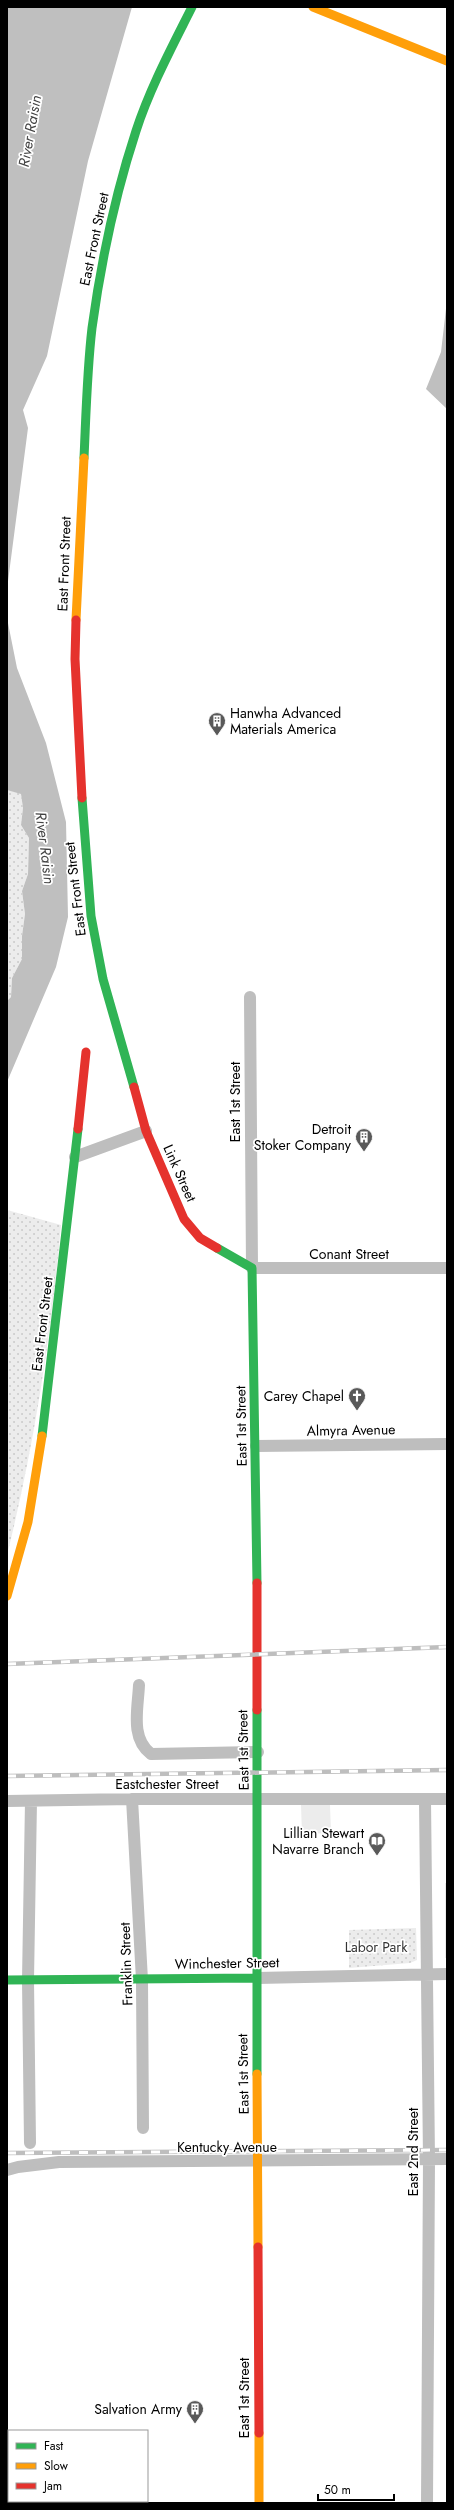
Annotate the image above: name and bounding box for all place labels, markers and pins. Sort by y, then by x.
place label: Hanwha Advanced Materials America [230,703,341,739]
building icon: Hanwha Advanced Materials America [207,711,227,736]
place label: Detroit Stoker Company [254,1119,352,1155]
building icon: Detroit Stoker Company [354,1127,374,1152]
place label: Carey Chapel [264,1386,344,1406]
church icon: Carey Chapel [347,1386,367,1411]
place label: Lillian Stewart Navarre Branch [272,1823,365,1859]
library icon: Lillian Stewart Navarre Branch [367,1831,387,1856]
place label: Salvation Army [94,2399,183,2419]
building icon: Salvation Army [185,2399,205,2424]

